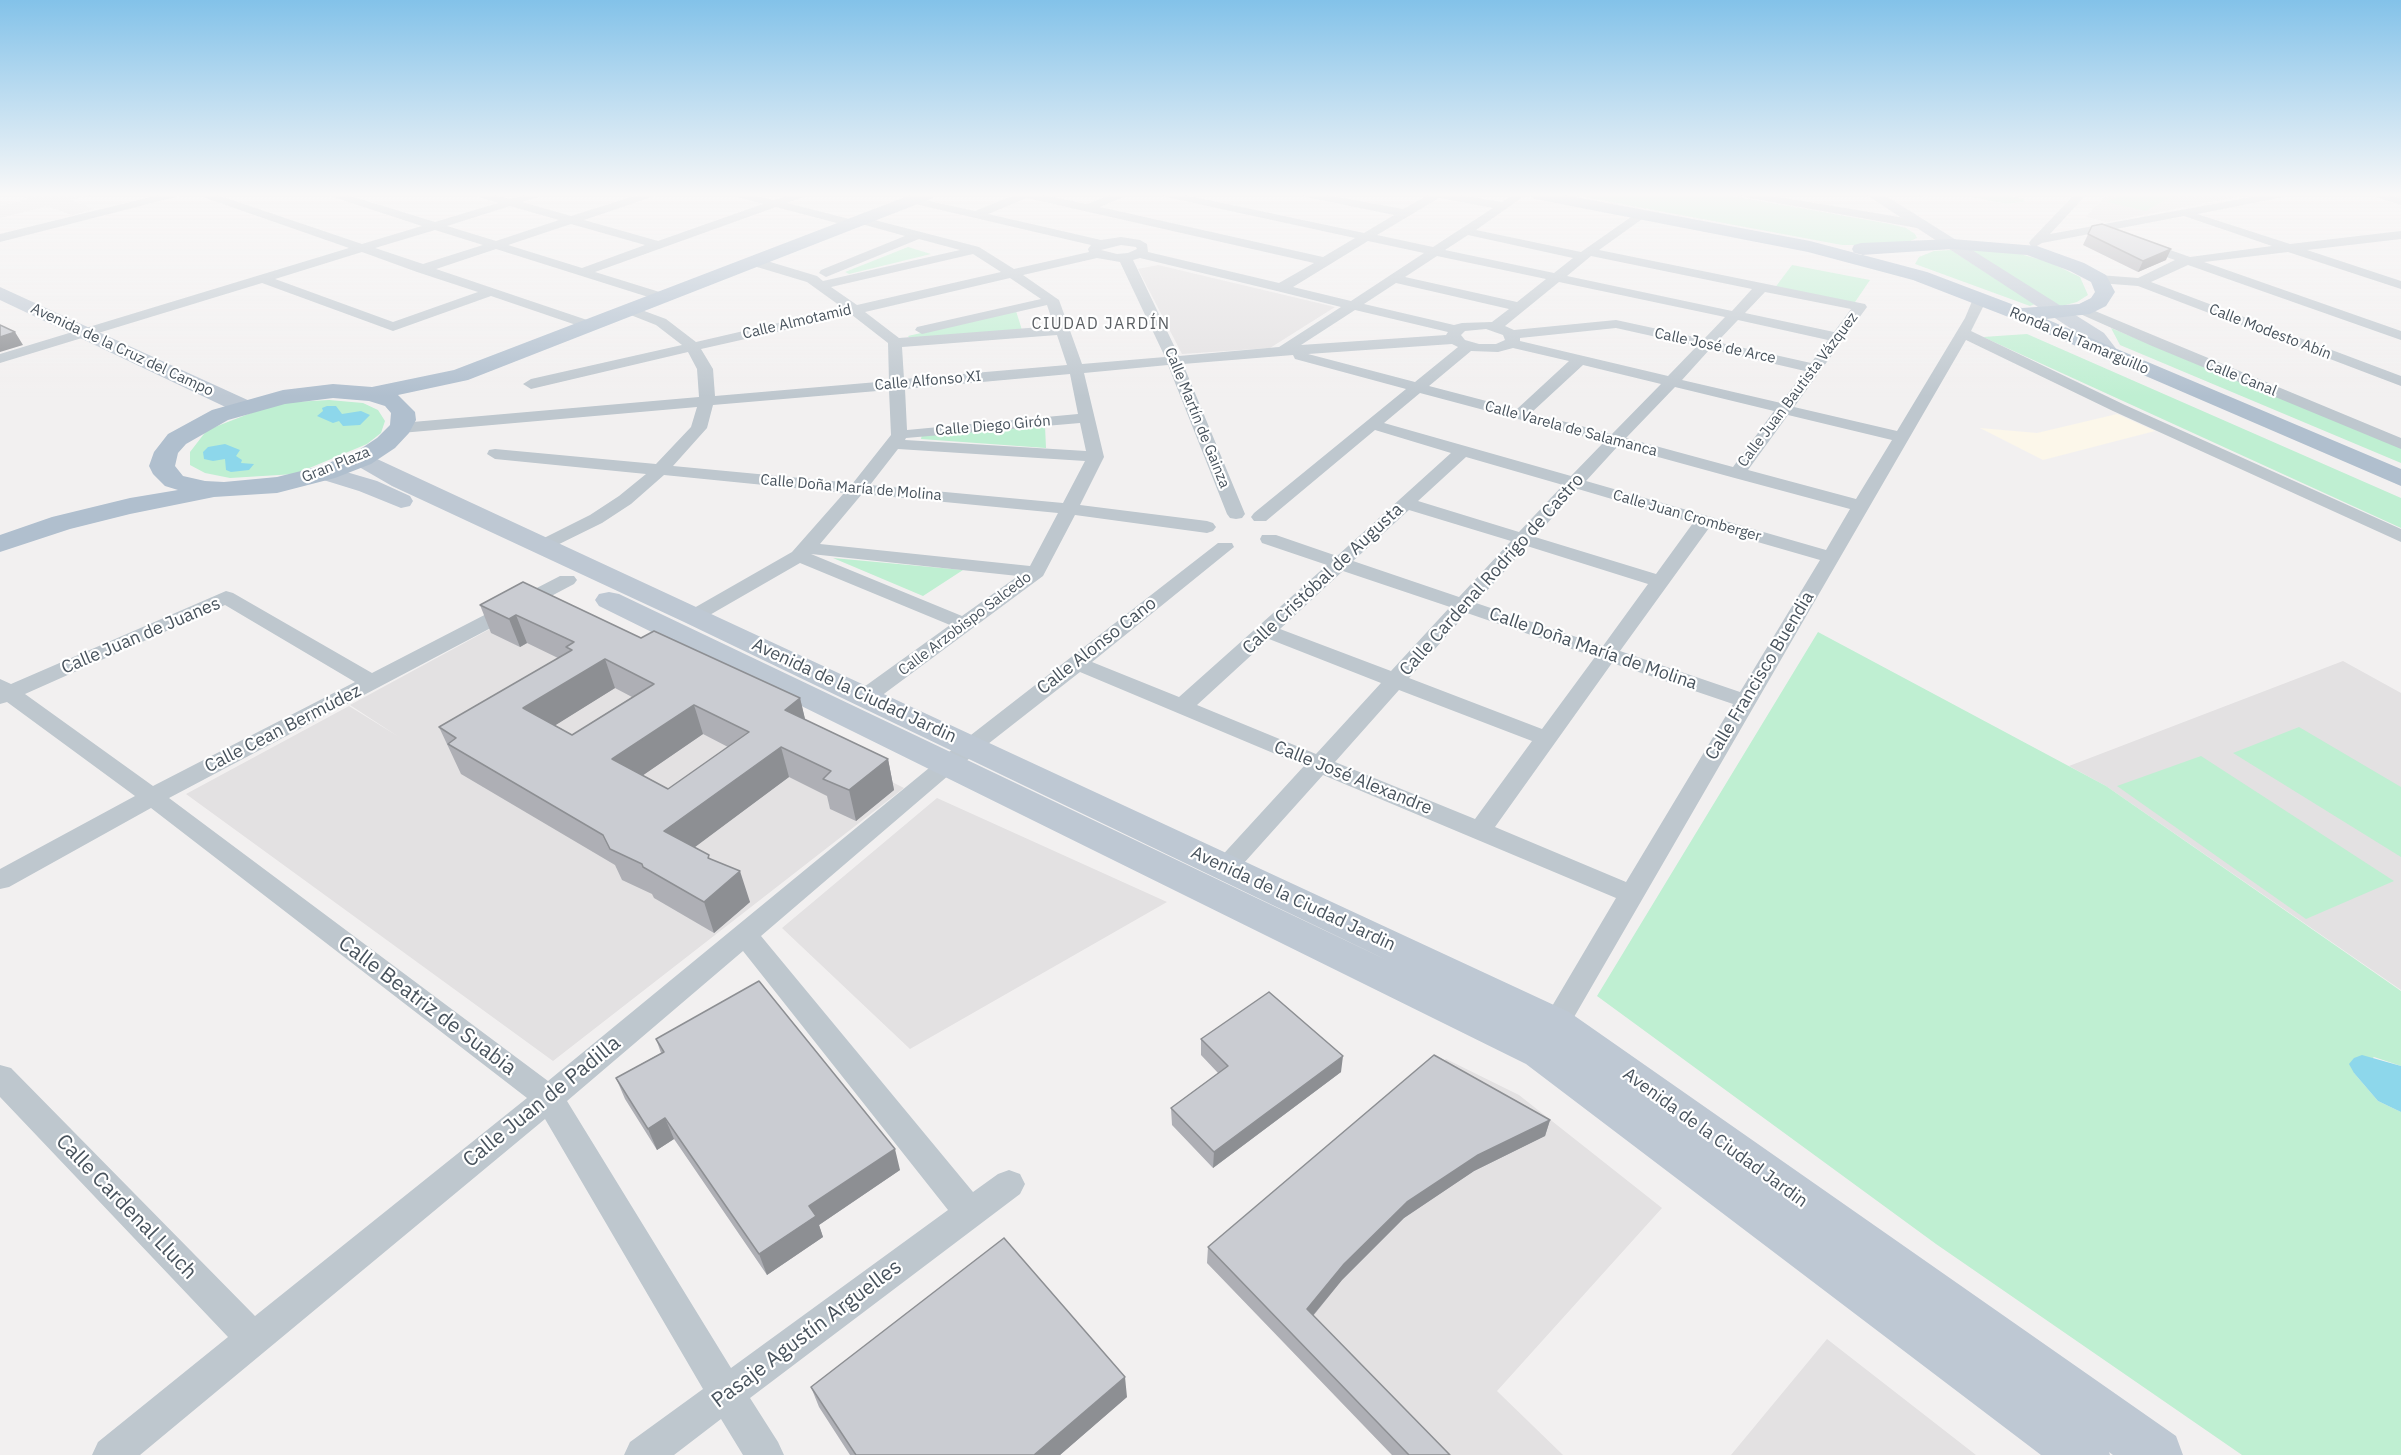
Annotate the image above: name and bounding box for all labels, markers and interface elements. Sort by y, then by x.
street label: Avenida de la Cruz del Campo [28,300,216,400]
street label: Calle Modesto Abín [2206,300,2334,364]
street label: Calle Almotamid [741,301,853,343]
street label: Ronda del Tamarguillo [2007,304,2151,378]
street label: Calle Juan Bautista Vázquez [1734,309,1862,471]
district label: CIUDAD JARDÍN [1031,314,1171,334]
street label: Calle José de Arce [1653,324,1777,368]
street label: Calle Martín de Gainza [1161,345,1233,491]
street label: Calle Canal [2203,356,2279,400]
street label: Calle Alfonso XI [874,367,982,395]
street label: Calle Varela de Salamanca [1483,397,1659,461]
street label: Calle Diego Girón [935,412,1051,440]
street label: Gran Plaza [299,443,373,487]
street label: Calle Cardenal Rodrigo de Castro [1395,469,1589,681]
street label: Calle Doña María de Molina [759,471,943,505]
street label: Calle Juan Cromberger [1611,486,1763,546]
street label: Calle Cristóbal de Augusta [1238,499,1408,659]
street label: Calle Arzobispo Salcedo [895,568,1035,680]
street label: Calle Francisco Buendia [1701,588,1819,764]
street label: Calle Juan de Juanes [58,593,224,679]
street label: Calle Alonso Cano [1033,593,1161,699]
street label: Calle Doña María de Molina [1486,603,1700,695]
street label: Avenida de la Ciudad Jardin [748,634,960,748]
street label: Calle Cean Bermúdez [201,680,365,778]
street label: Calle José Alexandre [1271,736,1435,820]
street label: Avenida de la Ciudad Jardin [1187,842,1399,956]
street label: Calle Beatriz de Suabia [333,931,521,1081]
street label: Calle Juan de Padilla [458,1031,626,1173]
street label: Avenida de la Ciudad Jardin [1618,1064,1812,1212]
street label: Calle Cardenal Lluch [50,1129,202,1285]
street label: Pasaje Agustín Arguelles [707,1254,907,1414]

